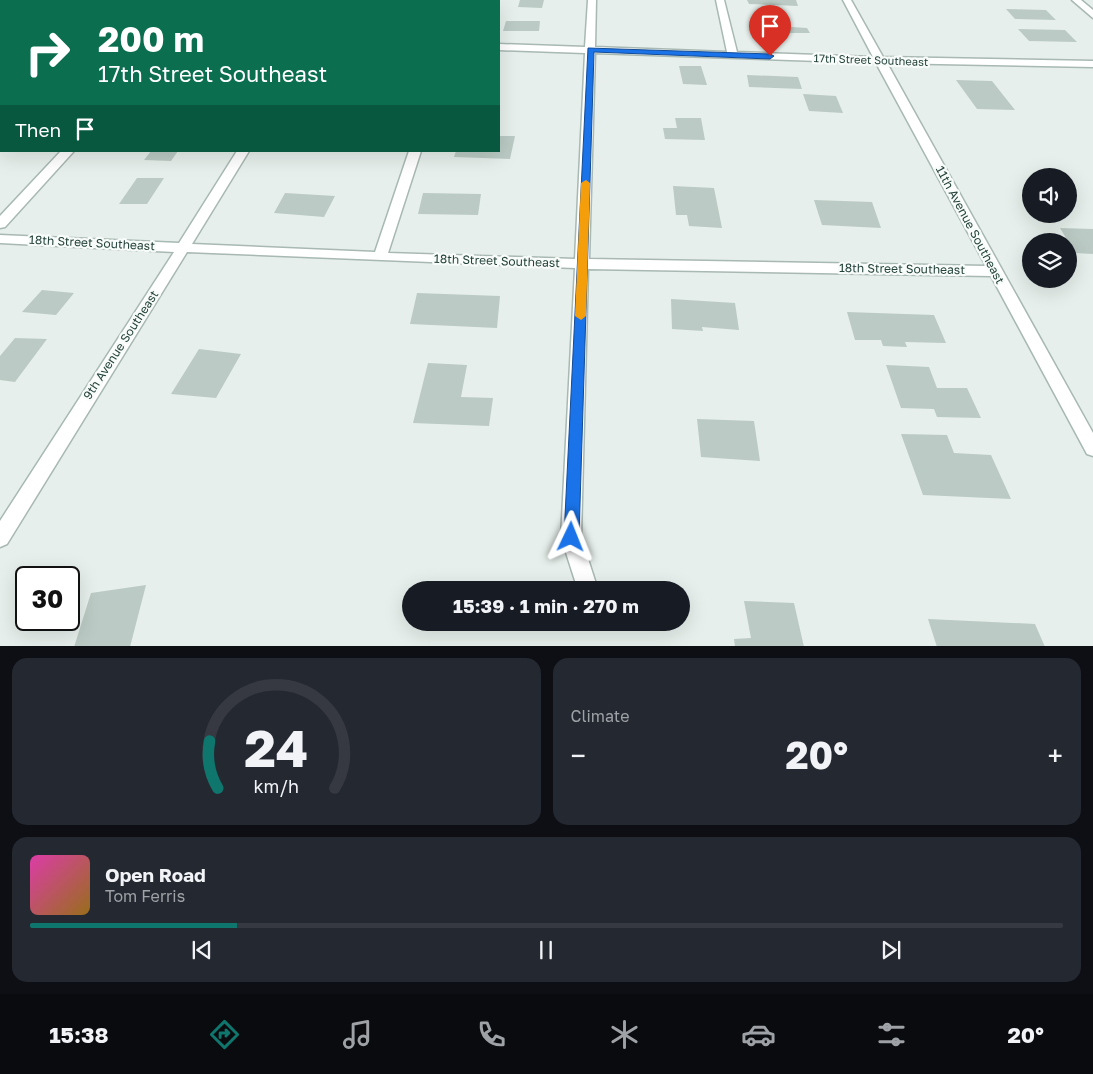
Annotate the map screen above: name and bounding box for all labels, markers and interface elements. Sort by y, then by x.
pin [749,5,791,56]
icon: arrive [756,12,784,40]
text: 200 m [98,18,204,60]
icon: right [15,20,80,85]
street label: 17th Street Southeast [813,51,929,68]
text: 17th Street Southeast [98,60,327,87]
icon: arrive [71,115,99,143]
text: Then [15,118,61,141]
street label: 11th Avenue Southeast [933,163,1008,286]
map controls [1022,168,1077,288]
button: sound [1022,168,1077,223]
street label: 18th Street Southeast [29,232,156,253]
button: layers [1022,233,1077,288]
street label: 18th Street Southeast [434,251,560,270]
street label: 18th Street Southeast [839,260,965,277]
street label: 9th Avenue Southeast [80,287,162,402]
position arrow [544,510,596,562]
speed limit sign: 30 [15,566,80,631]
text: 15:39 · 1 min · 270 m [453,594,639,617]
text: Climate [571,706,630,726]
text: 24 [244,716,308,778]
text: 20° [785,732,848,777]
text: − [571,739,586,772]
text: + [1048,739,1063,772]
text: km/h [254,775,299,797]
text: Open Road [105,863,206,886]
text: Tom Ferris [105,886,185,906]
icon: previous [188,936,216,964]
icon: pause [532,936,560,964]
icon: next [877,936,905,964]
icon: directions [207,1017,242,1052]
icon: music [340,1017,375,1052]
icon: phone [474,1017,509,1052]
icon: climate [607,1017,642,1052]
icon: car [741,1017,776,1052]
icon: filters [874,1017,909,1052]
text: 15:38 [49,1021,109,1048]
text: 20° [1007,1021,1044,1048]

